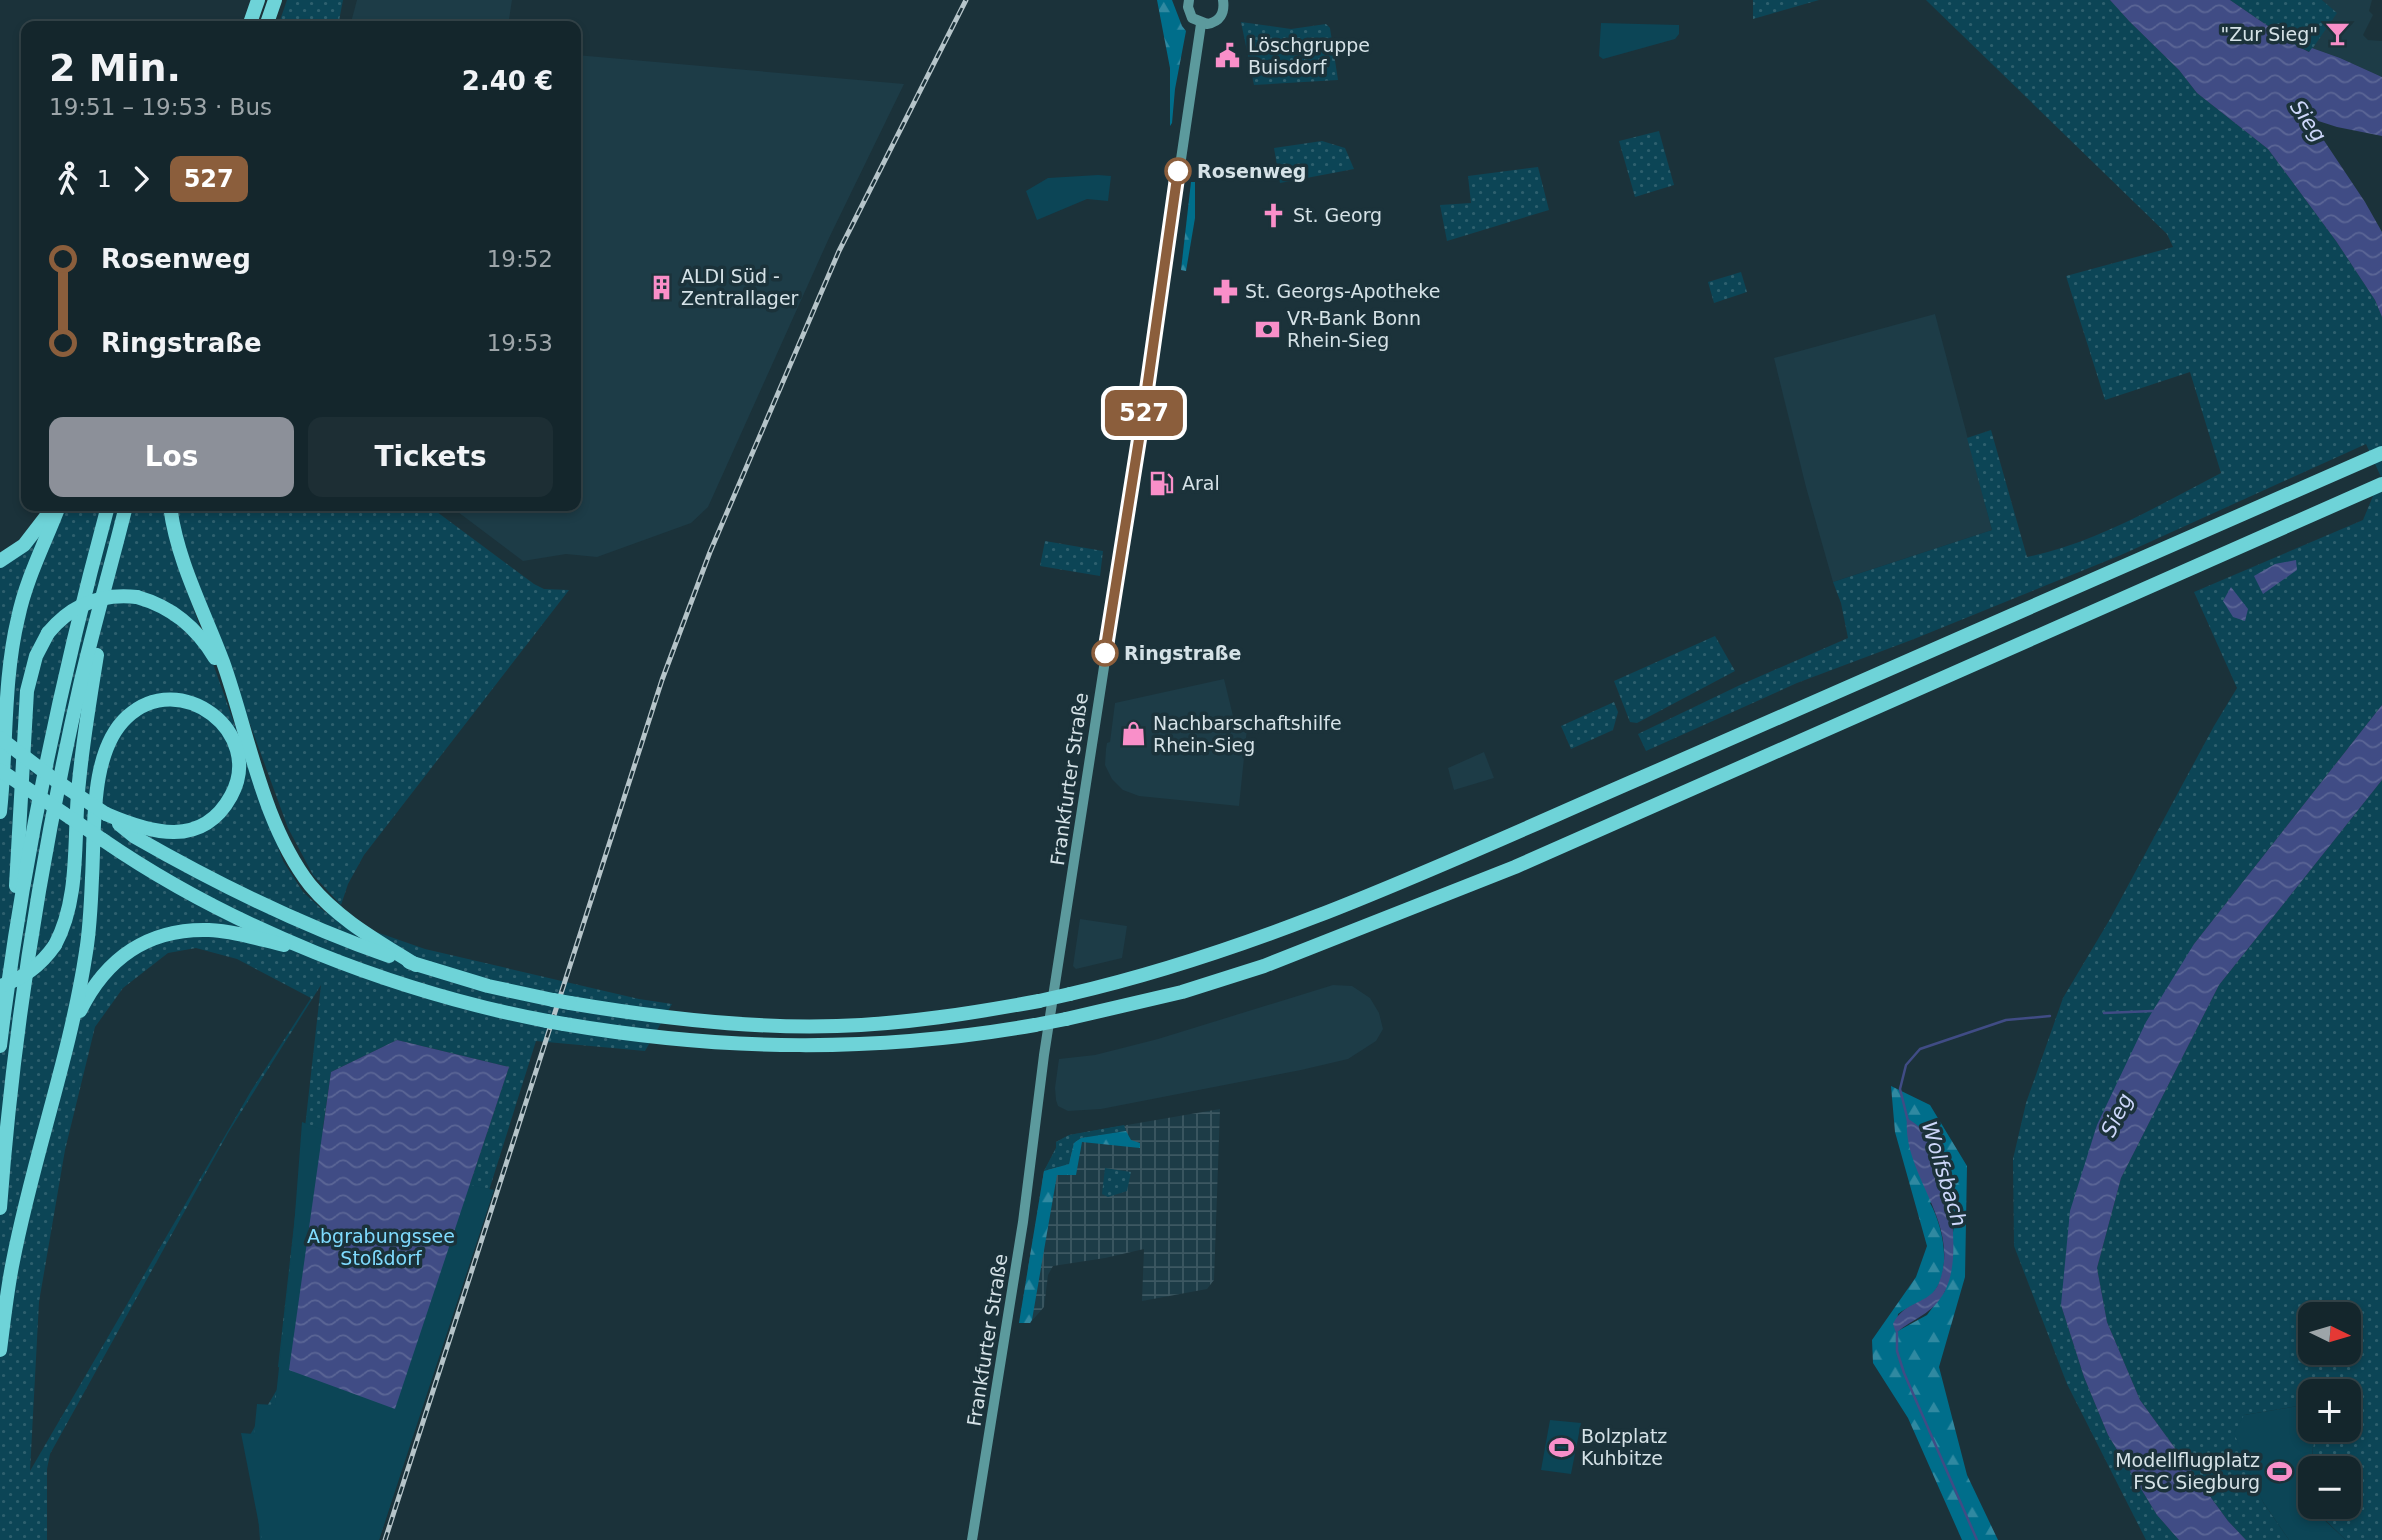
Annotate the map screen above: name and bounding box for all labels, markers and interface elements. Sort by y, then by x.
bar icon: "Zur Sieg" [2324,20,2352,48]
place label: "Zur Sieg" [2221,23,2318,45]
place label: Löschgruppe Buisdorf [1248,34,1370,78]
public building icon: Löschgruppe Buisdorf [1214,42,1242,70]
text: 2 Min. [49,46,181,90]
text: 2.40 € [462,66,553,96]
text: 19:51 – 19:53 · Bus [49,94,272,120]
water label: Sieg [2285,96,2331,146]
marker: Rosenweg [1165,158,1191,184]
icon: walk [49,160,87,198]
icon: forward [122,160,160,198]
place label: Rosenweg [1197,160,1306,182]
text: 527 [184,165,234,193]
text: 1 [97,166,112,192]
church icon: St. Georg [1259,201,1287,229]
place label: St. Georg [1293,204,1382,226]
text: Rosenweg [101,244,251,274]
text: 19:52 [487,246,553,272]
place label: ALDI Süd - Zentrallager [681,265,799,309]
building icon: ALDI Süd - Zentrallager [647,273,675,301]
pharmacy icon: St. Georgs-Apotheke [1211,277,1239,305]
place label: St. Georgs-Apotheke [1245,280,1440,302]
place label: VR-Bank Bonn Rhein-Sieg [1287,307,1421,351]
bank icon: VR-Bank Bonn Rhein-Sieg [1253,315,1281,343]
text: Ringstraße [101,328,262,358]
text: 19:53 [487,330,553,356]
line badge: 527 [1104,390,1184,436]
text: 527 [1119,399,1169,427]
button: Los [49,417,294,497]
button: Tickets [308,417,553,497]
fuel station icon: Aral [1148,469,1176,497]
place label: Aral [1182,472,1220,494]
marker: Ringstraße [1092,640,1118,666]
place label: Ringstraße [1124,642,1241,664]
street label: Frankfurter Straße [1046,691,1092,867]
place label: Nachbarschaftshilfe Rhein-Sieg [1153,712,1342,756]
shop icon: Nachbarschaftshilfe Rhein-Sieg [1119,720,1147,748]
water label: Sieg [2096,1089,2138,1141]
water label: Wolfsbach [1917,1118,1971,1230]
park label: Abgrabungssee Stoßdorf [307,1225,455,1269]
street label: Frankfurter Straße [963,1252,1011,1428]
north arrow [2298,1302,2361,1365]
map controls [2298,1302,2361,1519]
button: + [2298,1379,2361,1442]
place label: Bolzplatz Kuhbitze [1581,1425,1667,1469]
sports icon: Bolzplatz Kuhbitze [1547,1433,1575,1461]
place label: Modellflugplatz FSC Siegburg [2115,1449,2260,1493]
button: − [2298,1456,2361,1519]
sports icon: Modellflugplatz FSC Siegburg [2266,1457,2294,1485]

